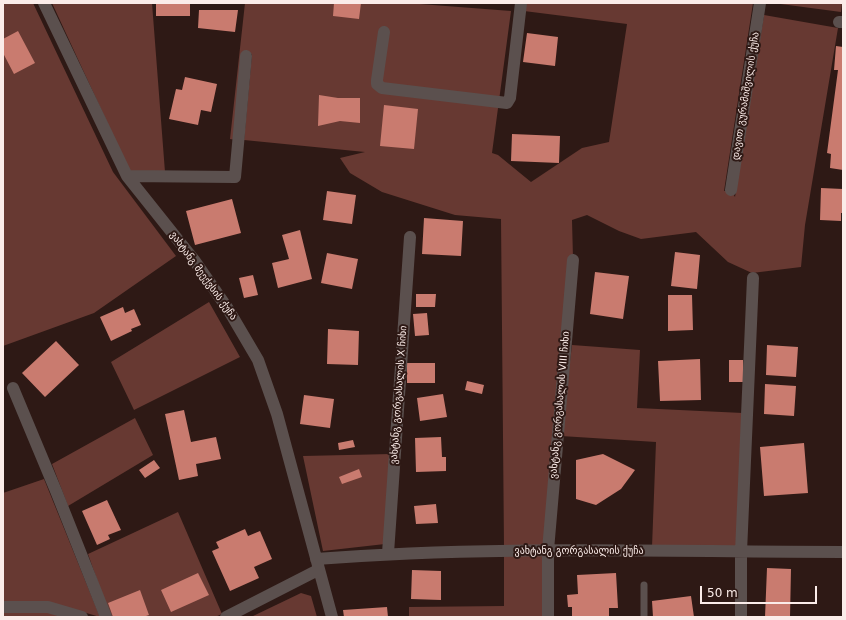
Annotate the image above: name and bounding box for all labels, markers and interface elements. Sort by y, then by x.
street label: დავით გურამიშვილის ქუჩა [730,31,762,161]
street label: ვახტანგ მეექვსის ქუჩა [167,229,239,323]
street label: ვახტანგ გორგასალის X ჩიხი [388,325,410,465]
street label: ვახტანგ გორგასალის VIII ჩიხი [548,331,572,479]
street label: ვახტანგ გორგასალის ქუჩა [515,545,643,557]
scale bar [702,578,819,604]
text: 50 m [707,586,738,600]

